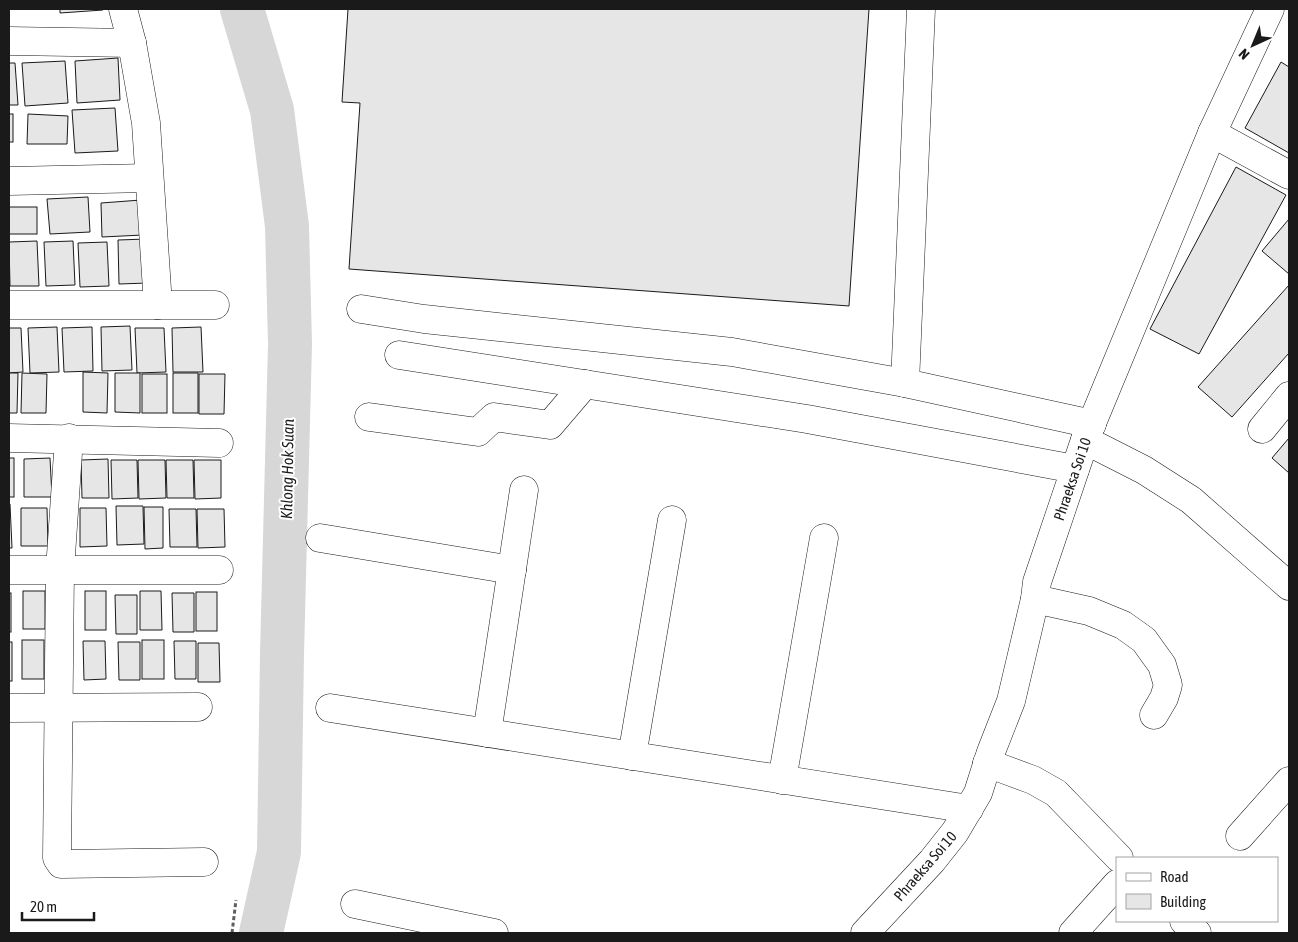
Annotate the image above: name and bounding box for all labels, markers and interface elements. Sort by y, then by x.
north arrow [1228,20,1278,70]
text: N [1235,46,1252,63]
water label: Khlong Hok Suan [277,418,298,519]
street label: Phraeksa Soi 10 [1050,435,1094,523]
street label: Phraeksa Soi 10 [890,828,960,904]
legend [1116,857,1278,922]
text: Road [1160,868,1189,885]
scale bar [22,890,95,922]
text: Building [1160,893,1206,910]
text: 20 m [30,898,57,915]

